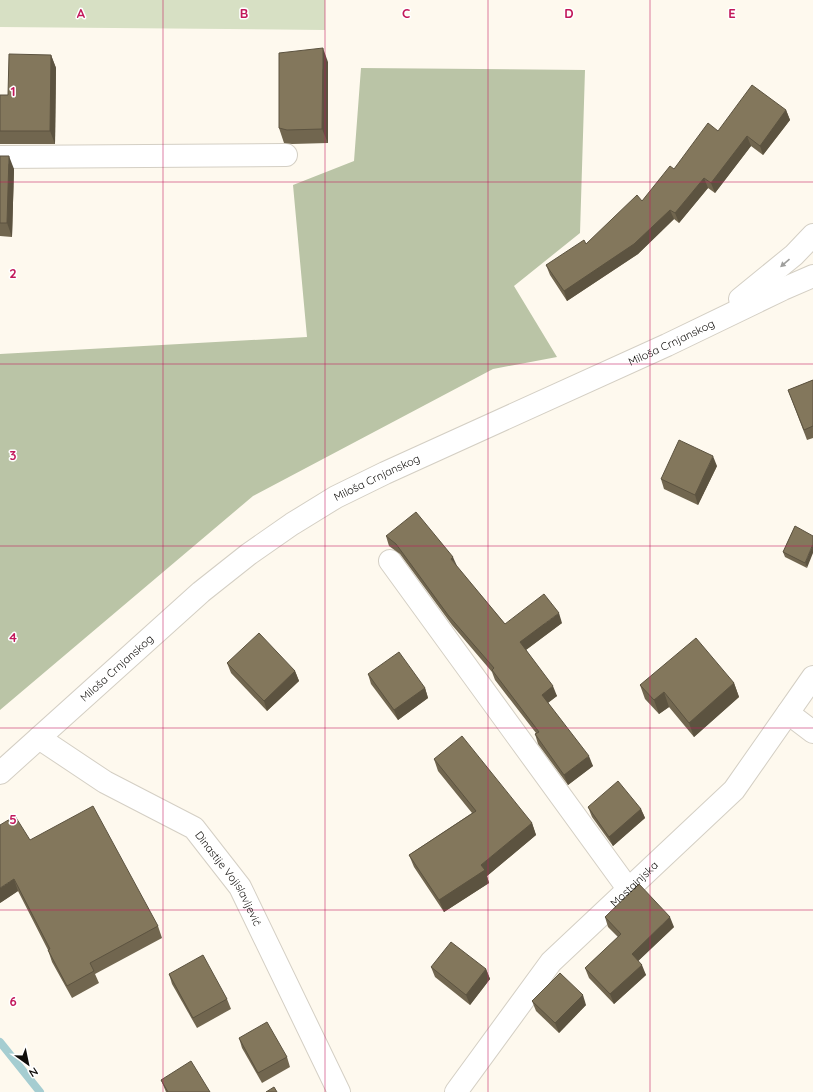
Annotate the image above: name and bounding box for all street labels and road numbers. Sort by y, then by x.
street label: Miloša Crnjanskog [626,316,717,369]
street label: Miloša Crnjanskog [332,451,422,504]
street label: Miloša Crnjanskog [77,631,156,704]
street label: Dinastije Vojislavljević [192,828,265,928]
street label: Mostainjska [607,858,661,910]

